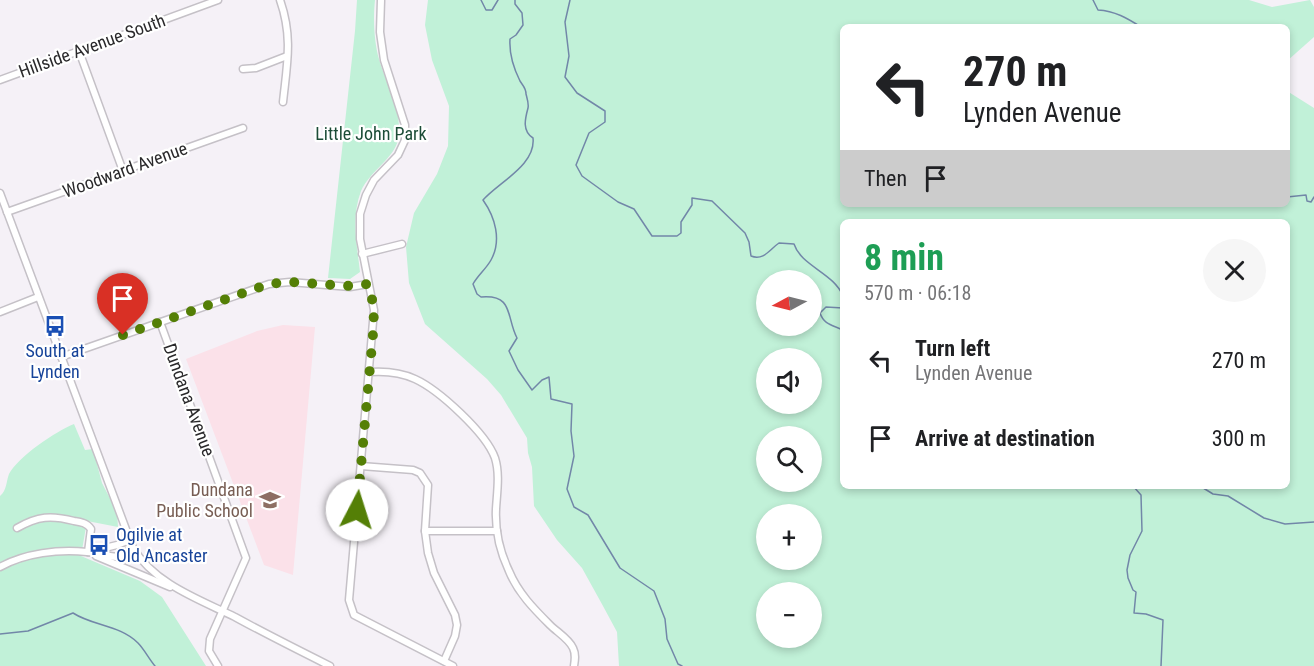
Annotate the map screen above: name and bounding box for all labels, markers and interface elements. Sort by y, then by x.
street label: Hillside Avenue South [16,9,168,82]
text: 270 m [963,47,1068,96]
icon: left [864,48,942,126]
text: Lynden Avenue [963,97,1121,129]
park label: Little John Park [315,123,427,144]
street label: Woodward Avenue [60,137,190,202]
icon: arrive [919,162,952,195]
text: Then [864,166,907,191]
text: 8 min [864,237,944,279]
button: close [1203,239,1266,302]
north arrow [756,270,822,336]
map controls [756,270,822,648]
pin [97,273,148,335]
text: 570 m · 06:18 [864,281,971,305]
icon: arrive [106,282,139,315]
bus stop icon: South at Lynden [43,314,67,338]
text: Turn left [915,336,990,361]
place label: South at Lynden [25,340,85,382]
street label: Dundana Avenue [159,341,220,459]
icon: left [864,344,897,377]
button: sound [756,348,822,414]
text: 270 m [1212,348,1266,373]
text: Lynden Avenue [915,361,1032,385]
icon: arrive [864,422,897,455]
button: search [756,426,822,492]
text: Arrive at destination [915,426,1095,451]
text: 300 m [1212,426,1266,451]
position arrow [325,478,389,542]
place label: Dundana Public School [156,479,253,521]
school or university icon: Dundana Public School [258,488,282,512]
button: + [756,504,822,570]
place label: Ogilvie at Old Ancaster [116,524,208,566]
bus stop icon: Ogilvie at Old Ancaster [87,533,111,557]
button: − [756,582,822,648]

